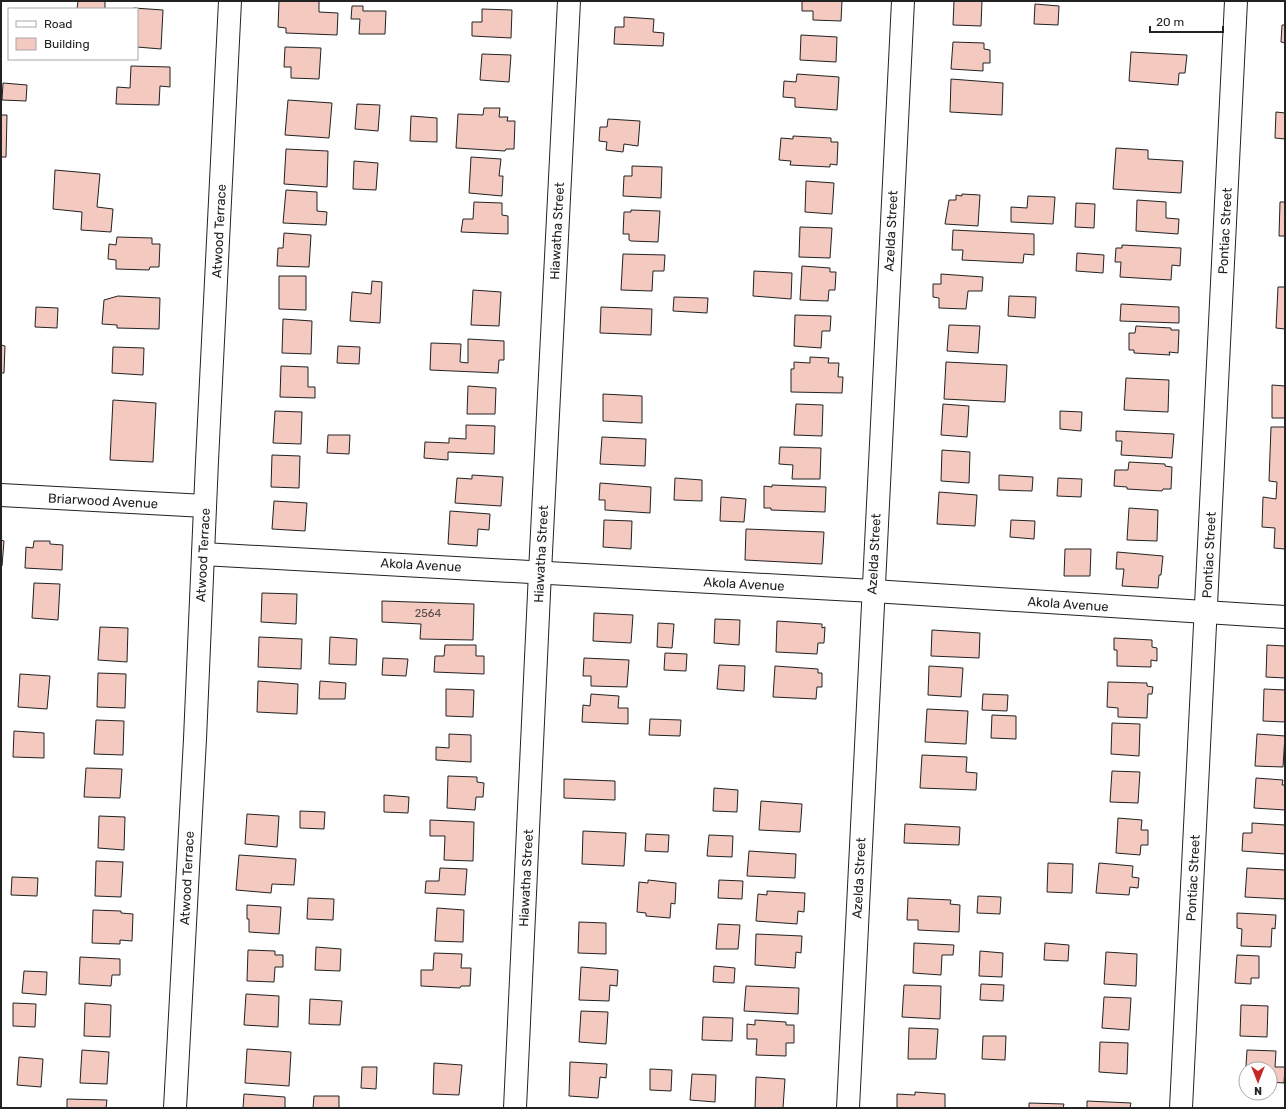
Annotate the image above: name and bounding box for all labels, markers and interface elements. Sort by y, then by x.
legend [8,8,138,60]
scale bar [1150,8,1223,34]
text: 20 m [1156,15,1184,29]
text: Road [44,17,72,31]
text: Building [44,37,90,51]
street label: Hiawatha Street [547,182,567,280]
street label: Atwood Terrace [209,184,229,278]
street label: Pontiac Street [1215,187,1235,275]
street label: Azelda Street [881,190,901,272]
street label: Briarwood Avenue [48,491,158,511]
street label: Hiawatha Street [531,505,551,603]
street label: Atwood Terrace [193,508,213,602]
street label: Pontiac Street [1199,511,1219,599]
street label: Azelda Street [864,513,884,595]
street label: Akola Avenue [380,555,462,575]
street label: Akola Avenue [703,574,785,594]
street label: Akola Avenue [1027,594,1109,614]
house number: 2564 [415,607,441,620]
street label: Hiawatha Street [516,829,536,927]
street label: Atwood Terrace [177,831,197,925]
street label: Pontiac Street [1183,834,1203,922]
street label: Azelda Street [849,837,869,919]
north arrow [1238,1061,1278,1101]
text: N [1254,1084,1262,1097]

